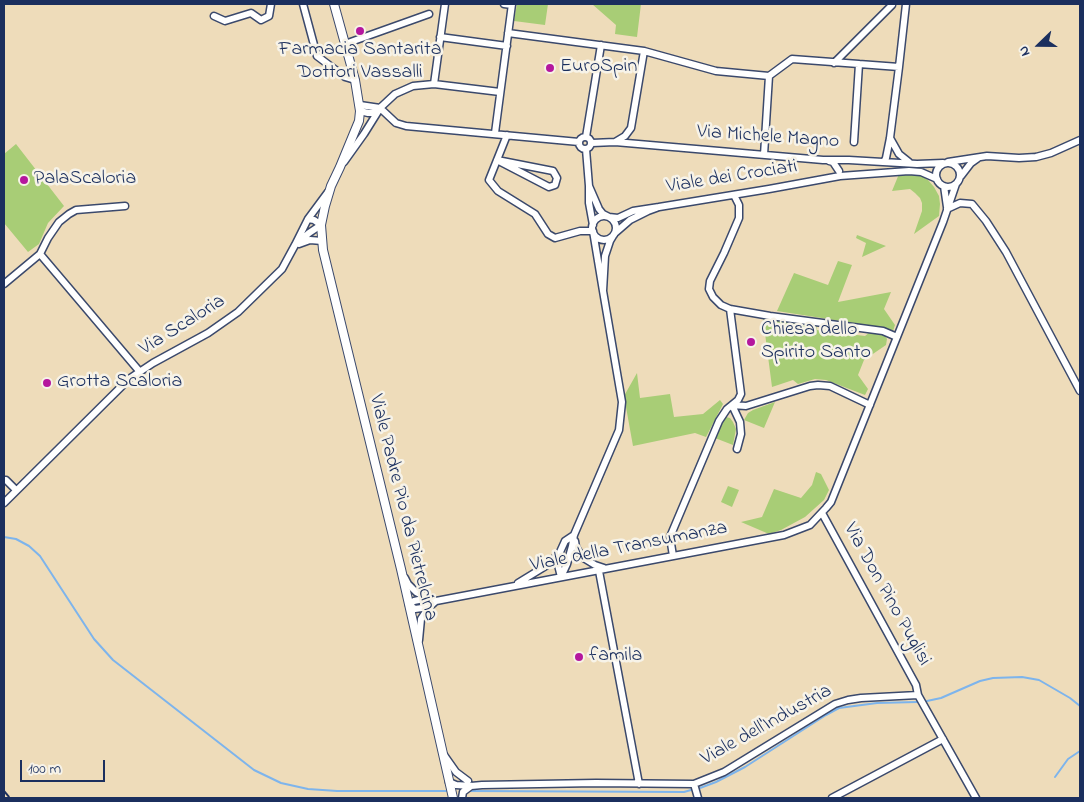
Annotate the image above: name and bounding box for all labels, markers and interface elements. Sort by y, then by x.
north arrow [1014,20,1064,70]
marker: Farmacia Santarita Dottori Vassalli [354,25,366,37]
place label: Farmacia Santarita Dottori Vassalli [279,39,441,86]
text: N [1013,42,1036,59]
place label: EuroSpin [560,56,637,80]
marker: EuroSpin [544,62,556,74]
street label: Via Michele Magno [696,121,840,155]
street label: Viale dei Crociati [665,156,799,200]
place label: PalaScaloria [34,168,136,192]
marker: PalaScaloria [18,174,30,186]
street label: Via Scaloria [136,290,230,362]
place label: Chiesa dello Spirito Santo [761,319,871,366]
marker: Chiesa dello Spirito Santo [745,336,757,348]
place label: Grotta Scaloria [57,371,182,395]
marker: Grotta Scaloria [41,377,53,389]
street label: Viale Padre Pio da Pietrelcina [362,392,442,624]
street label: Viale della Transumanza [529,517,729,579]
street label: Via Don Pino Puglisi [837,519,935,671]
place label: famila [589,645,642,669]
marker: famila [573,651,585,663]
street label: Viale dell'Industria [697,680,837,772]
scale bar [22,750,108,782]
text: 100 m [28,758,61,780]

